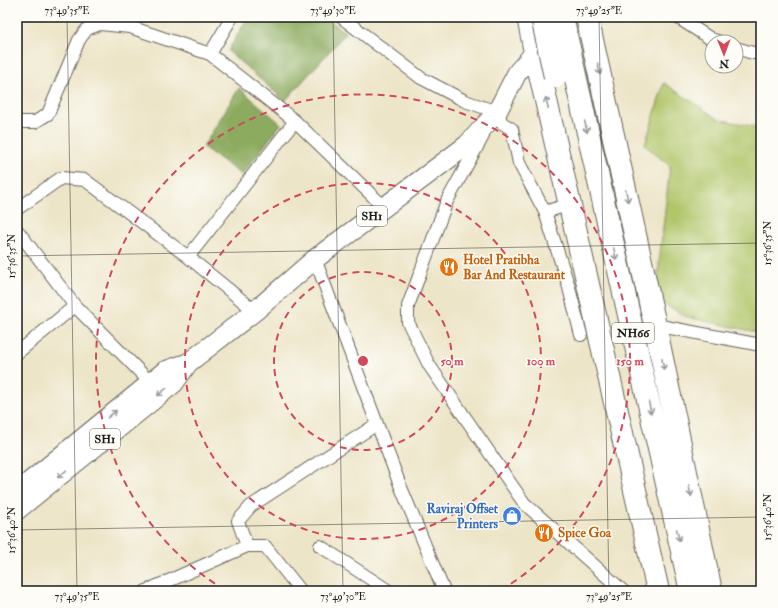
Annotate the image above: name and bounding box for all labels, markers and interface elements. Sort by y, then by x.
text: 73°49'35"E [45,5,89,17]
text: 73°49'30"E [310,5,356,17]
text: 73°49'25"E [576,5,622,17]
north arrow [704,34,744,74]
text: N [718,57,730,70]
one-way arrow [595,62,603,75]
one-way arrow [542,96,550,109]
one-way arrow [583,120,591,133]
one-way arrow [623,189,631,202]
road number: SH1 [357,206,387,226]
text: 15°36'35"N [762,221,774,265]
text: 15°36'35"N [6,234,18,278]
one-way arrow [612,247,619,260]
place label: Hotel Pratibha Bar And Restaurant [463,252,566,283]
restaurant icon: Hotel Pratibha Bar And Restaurant [438,256,460,278]
road number: NH66 [612,323,654,343]
centre of rings [356,354,370,368]
text: 50 m [440,354,464,369]
text: 100 m [527,354,556,369]
text: 150 m [616,354,644,369]
one-way arrow [660,357,668,370]
one-way arrow [157,387,168,396]
one-way arrow [646,401,654,414]
one-way arrow [106,409,117,418]
road number: SH1 [90,429,120,449]
one-way arrow [56,470,67,478]
one-way arrow [686,484,694,497]
text: 15°36'40"N [762,494,774,540]
place label: Raviraj Offset Printers [426,501,499,532]
shop icon: Raviraj Offset Printers [501,505,523,527]
text: 15°36'40"N [6,507,18,553]
restaurant icon: Spice Goa [533,522,555,544]
place label: Spice Goa [558,525,612,542]
one-way arrow [675,528,683,541]
text: 73°49'35"E [55,591,99,603]
text: 73°49'30"E [320,591,366,603]
text: 73°49'25"E [586,591,632,603]

